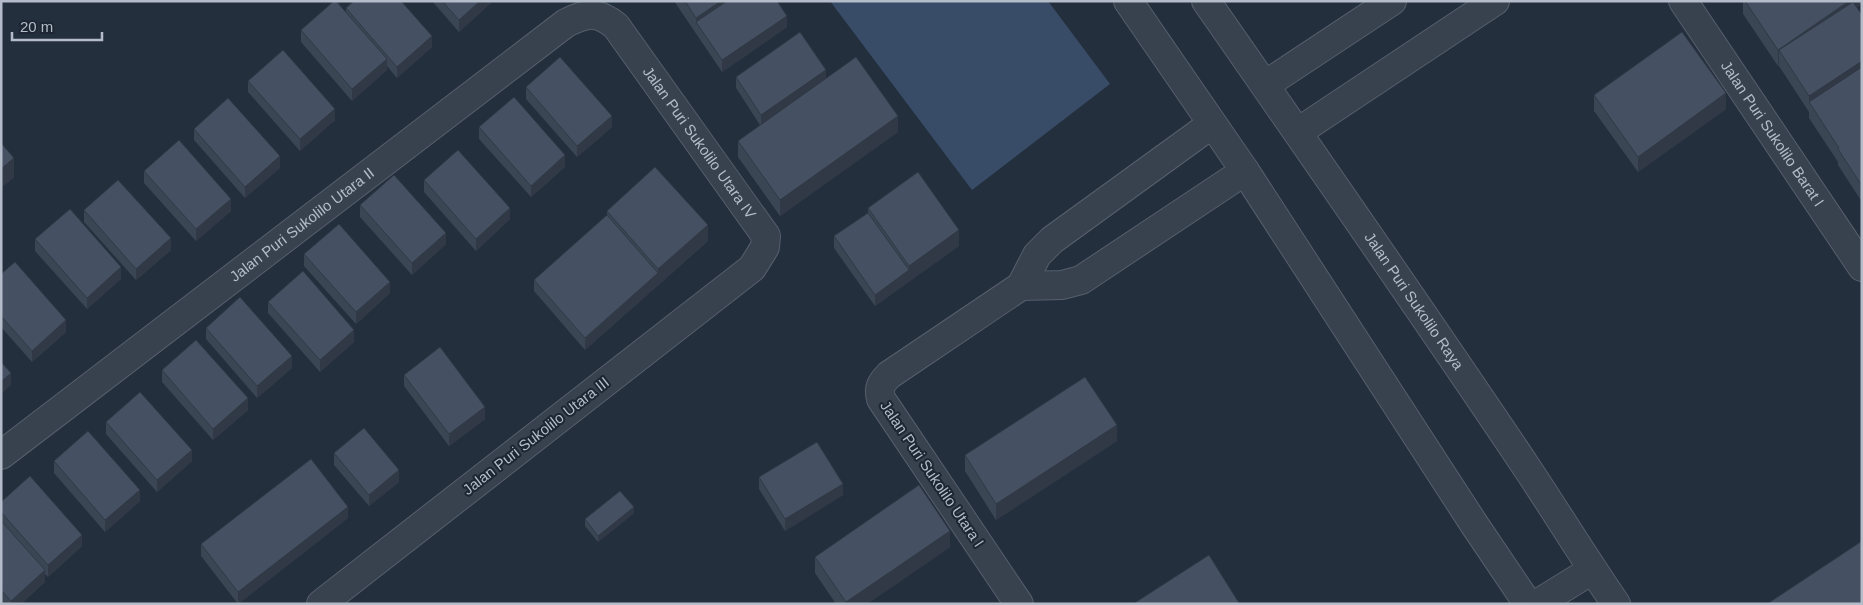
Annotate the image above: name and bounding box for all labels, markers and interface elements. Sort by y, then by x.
scale bar [12,10,102,42]
text: 20 m [20,18,53,35]
street label: Jalan Puri Sukolilo Barat I [1718,57,1828,210]
street label: Jalan Puri Sukolilo Utara IV [640,63,760,222]
street label: Jalan Puri Sukolilo Utara II [226,164,377,285]
street label: Jalan Puri Sukolilo Raya [1361,229,1468,373]
street label: Jalan Puri Sukolilo Utara III [459,373,612,498]
street label: Jalan Puri Sukolilo Utara I [877,397,988,550]

